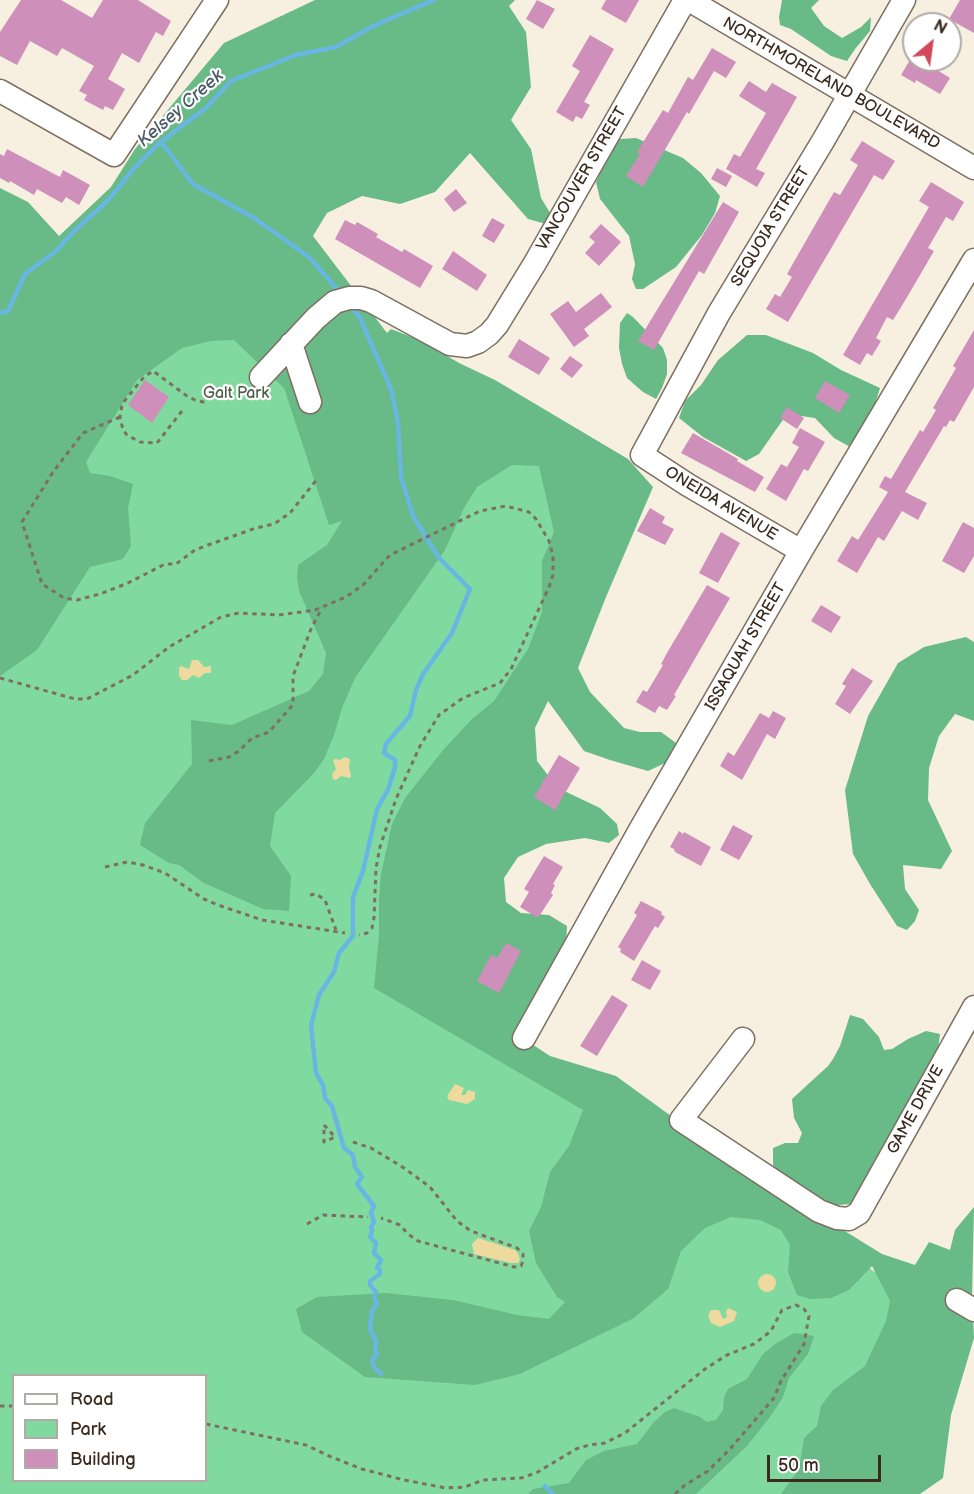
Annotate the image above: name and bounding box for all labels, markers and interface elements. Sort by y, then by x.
north arrow [902,12,962,72]
street label: NORTHMORELAND BOULEVARD [719,14,943,154]
water label: Kelsey Creek [134,66,228,152]
street label: VANCOUVER STREET [533,104,631,254]
street label: SEQUOIA STREET [728,164,814,290]
park label: Galt Park [203,384,269,404]
street label: ONEIDA AVENUE [661,463,781,545]
street label: ISSAQUAH STREET [702,580,790,714]
street label: GAME DRIVE [884,1062,948,1158]
legend [12,1374,207,1482]
text: Road [70,1389,114,1410]
text: Park [70,1419,106,1440]
scale bar [770,1443,884,1481]
text: Building [70,1449,136,1470]
text: 50 m [778,1455,819,1476]

